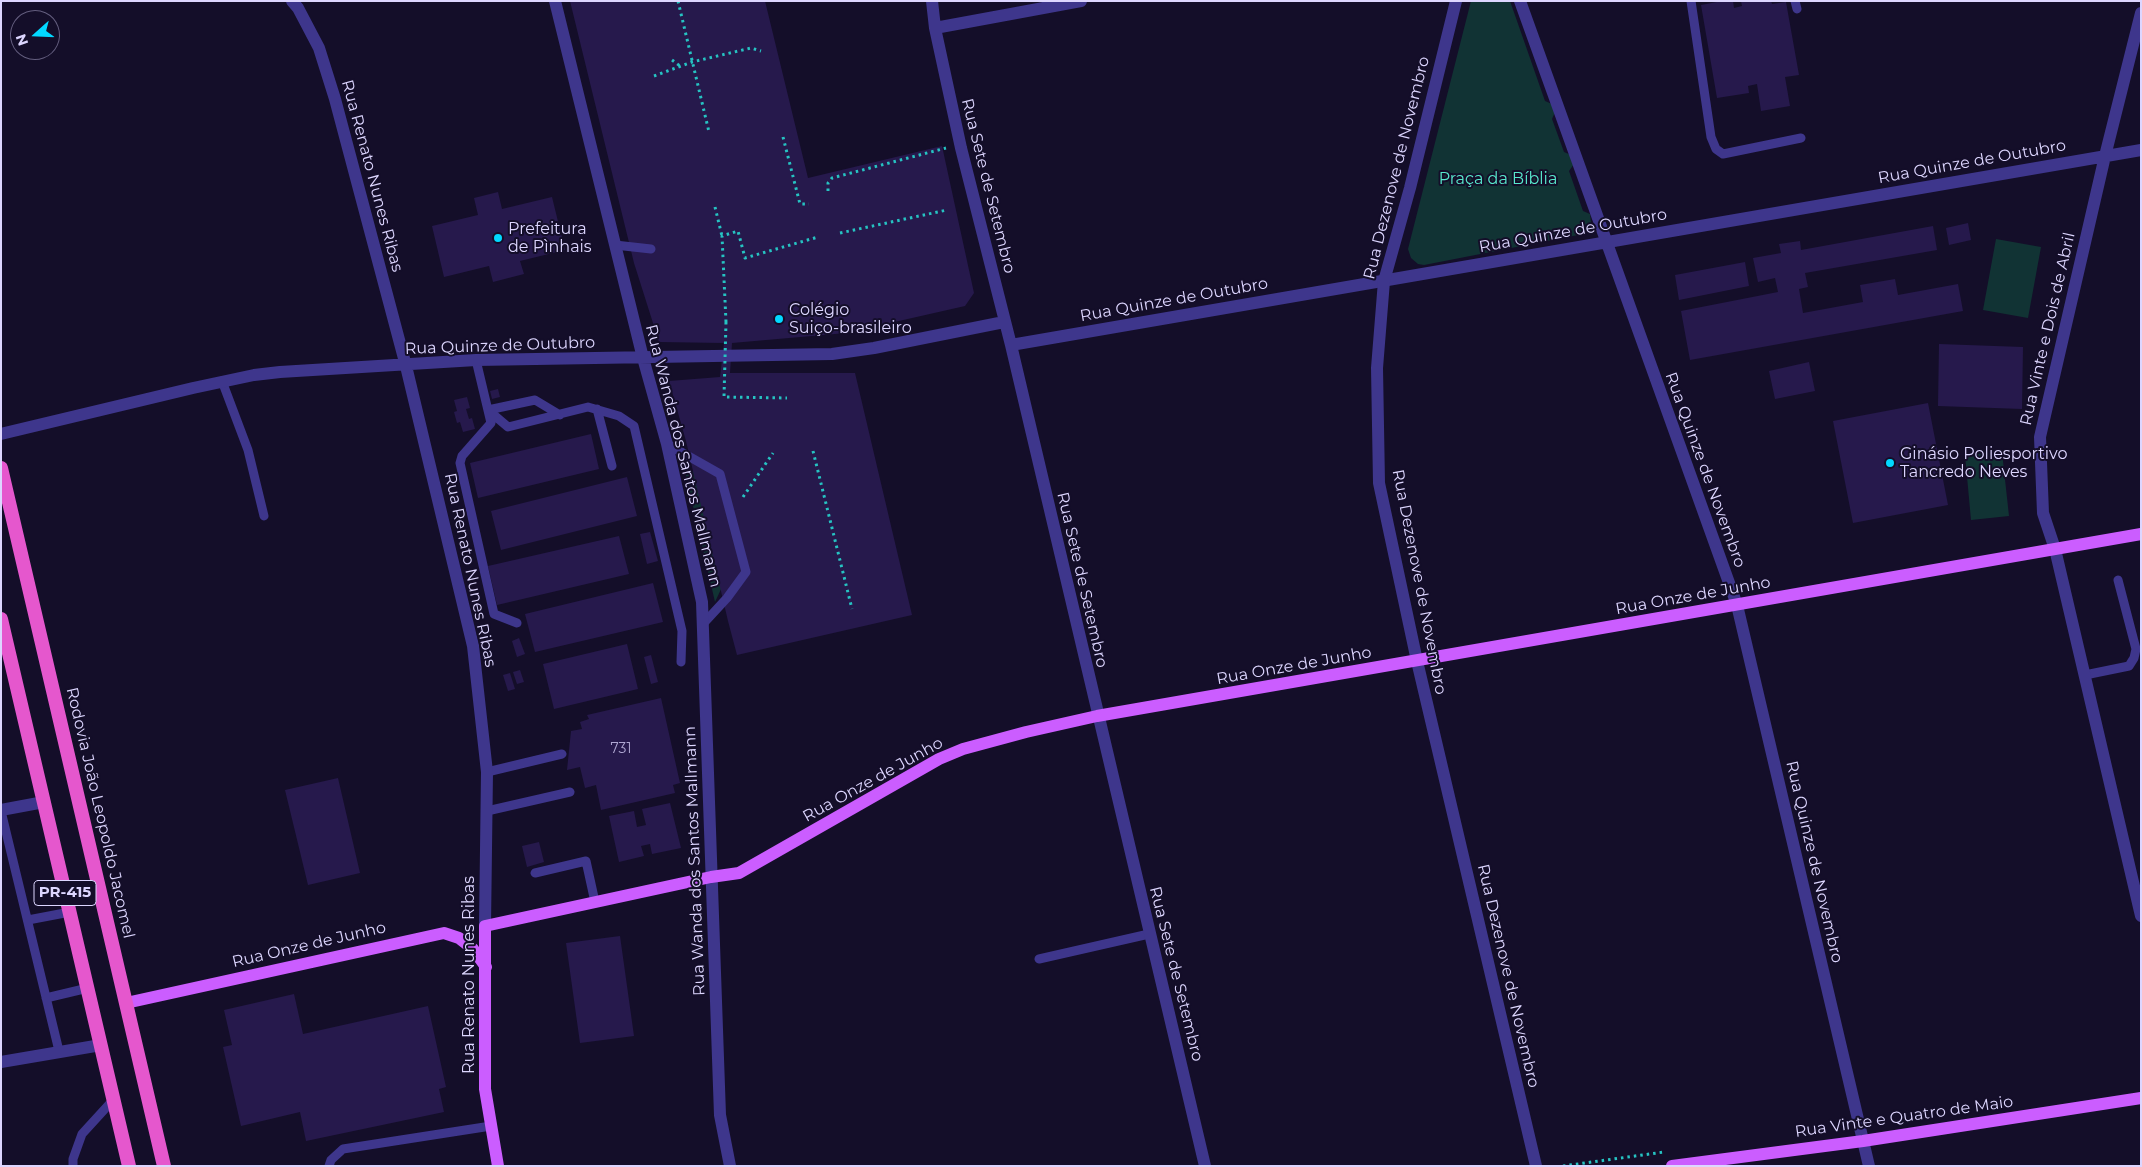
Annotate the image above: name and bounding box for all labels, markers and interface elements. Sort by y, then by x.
north arrow [10,10,60,60]
text: N [11,31,32,48]
street label: Rua Dezenove de Novembro [1360,55,1434,281]
street label: Rua Renato Nunes Ribas [337,78,407,274]
street label: Rua Sete de Setembro [957,97,1019,275]
street label: Rua Quinze de Outubro [1877,136,2067,188]
park label: Praça da Bíblia [1439,169,1557,189]
street label: Rua Quinze de Outubro [1478,205,1668,257]
place label: Prefeitura de Pìnhais [508,219,592,257]
street label: Rua Vinte e Dois de Abril [2016,231,2080,427]
marker: Prefeitura de Pìnhais [492,232,504,244]
street label: Rua Quinze de Outubro [1079,274,1269,326]
place label: Colégio Suiço-brasileiro [789,300,912,338]
marker: Colégio Suiço-brasileiro [773,313,785,325]
street label: Rua Wanda dos Santos Mallmann [641,323,725,589]
street label: Rua Quinze de Outubro [405,333,595,359]
street label: Rua Quinze de Novembro [1661,370,1749,570]
place label: Ginásio Poliesportivo Tancredo Neves [1900,444,2067,482]
marker: Ginásio Poliesportivo Tancredo Neves [1884,457,1896,469]
street label: Rua Dezenove de Novembro [1388,468,1450,696]
street label: Rua Renato Nunes Ribas [440,471,500,669]
street label: Rua Sete de Setembro [1052,490,1112,670]
street label: Rua Onze de Junho [1614,573,1772,619]
street label: Rua Onze de Junho [1215,643,1373,689]
street label: Rodovia João Leopoldo Jacomel [62,686,138,940]
street label: Rua Wanda dos Santos Mallmann [681,726,709,996]
street label: Rua Onze de Junho [800,733,946,827]
house number: 731 [610,741,632,757]
street label: Rua Quinze de Novembro [1781,759,1847,965]
street label: Rua Dezenove de Novembro [1473,862,1543,1090]
street label: Rua Renato Nunes Ribas [459,876,479,1074]
road number: PR-415 [34,880,96,906]
street label: Rua Sete de Setembro [1145,885,1207,1063]
street label: Rua Onze de Junho [230,918,388,972]
street label: Rua Vinte e Quatro de Maio [1794,1092,2014,1142]

